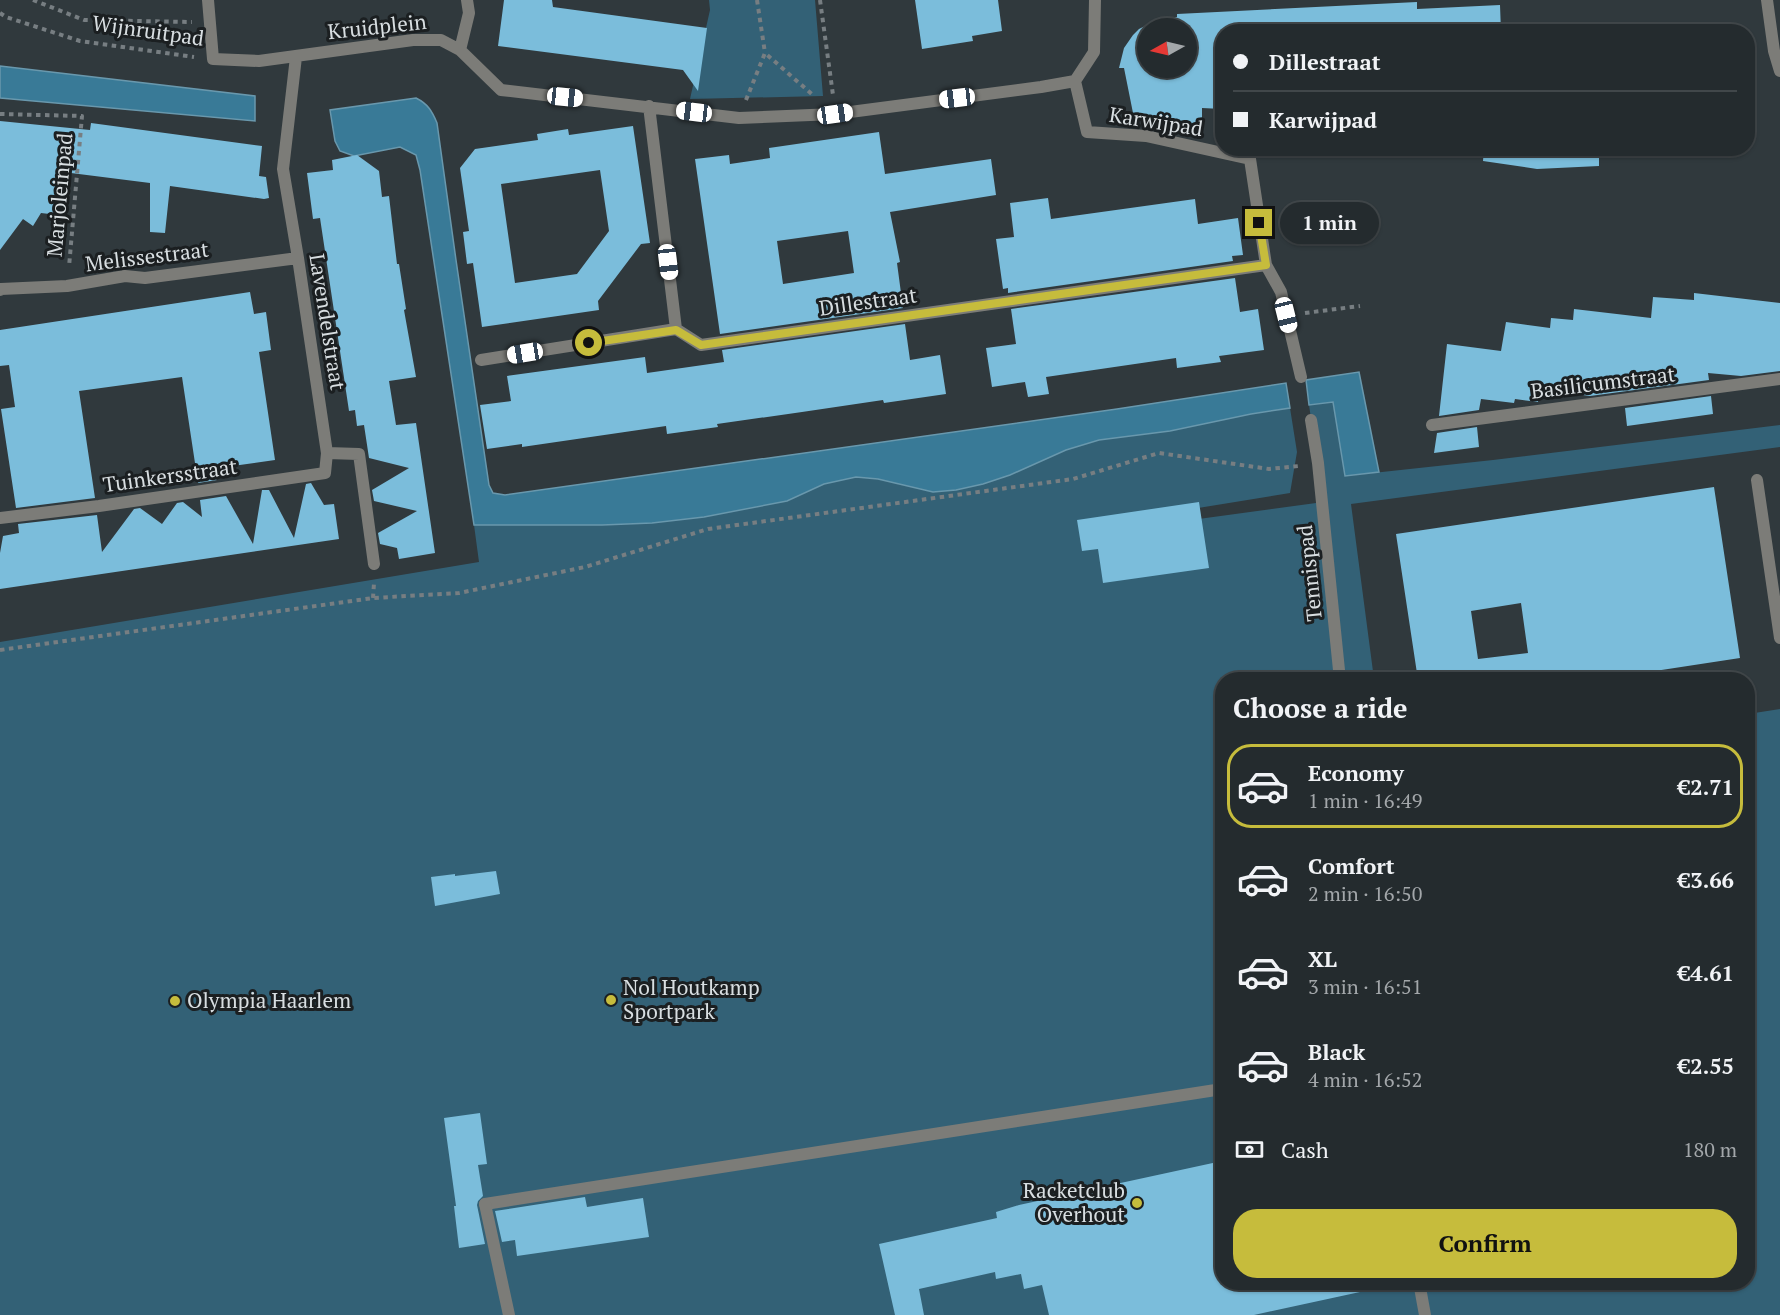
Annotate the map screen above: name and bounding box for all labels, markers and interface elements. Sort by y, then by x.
street label: Kruidplein [326,7,428,45]
street label: Wijnruitpad [90,8,206,52]
north arrow [1137,18,1197,78]
map controls [1137,18,1197,78]
text: Dillestraat [1269,47,1380,76]
car [546,86,584,108]
car [938,87,976,109]
street label: Karwijpad [1107,100,1205,142]
car [675,101,713,123]
car [816,103,854,125]
text: Karwijpad [1269,105,1377,134]
street label: Marjoleinpad [40,131,78,258]
callout: 1 min [1280,202,1379,244]
route end [1245,209,1272,236]
text: 1 min [1302,209,1357,236]
street label: Melissestraat [84,235,210,277]
car [657,243,679,281]
street label: Lavendelstraat [303,252,353,392]
street label: Dillestraat [817,280,919,322]
car [1273,295,1299,335]
route start [575,329,602,356]
car [506,341,544,365]
street label: Basilicumstraat [1529,359,1677,405]
street label: Tuinkersstraat [101,452,239,498]
street label: Tennispad [1290,523,1328,623]
text: Choose a ride [1233,690,1408,726]
text: Economy [1308,758,1404,787]
icon: car [1236,759,1290,813]
text: €2.71 [1678,772,1734,801]
text: 1 min · 16:49 [1308,787,1422,814]
text: Comfort [1308,851,1394,880]
icon: car [1236,852,1290,906]
text: €3.66 [1678,865,1734,894]
text: 2 min · 16:50 [1308,880,1422,907]
text: XL [1308,944,1337,973]
icon: car [1236,945,1290,999]
text: €4.61 [1678,958,1734,987]
place label: Nol Houtkamp Sportpark [623,973,760,1025]
text: 3 min · 16:51 [1308,973,1422,1000]
place label: Olympia Haarlem [187,986,351,1014]
marker: Nol Houtkamp Sportpark [604,993,618,1007]
marker: Olympia Haarlem [168,994,182,1008]
text: Black [1308,1037,1365,1066]
icon: car [1236,1038,1290,1092]
text: €2.55 [1678,1051,1734,1080]
text: 4 min · 16:52 [1308,1066,1422,1093]
icon: cash [1233,1133,1266,1166]
text: Cash [1281,1135,1329,1164]
text: 180 m [1683,1136,1737,1163]
place label: Racketclub Overhout [1023,1176,1125,1228]
marker: Racketclub Overhout [1130,1196,1144,1210]
button: Confirm [1233,1209,1737,1278]

